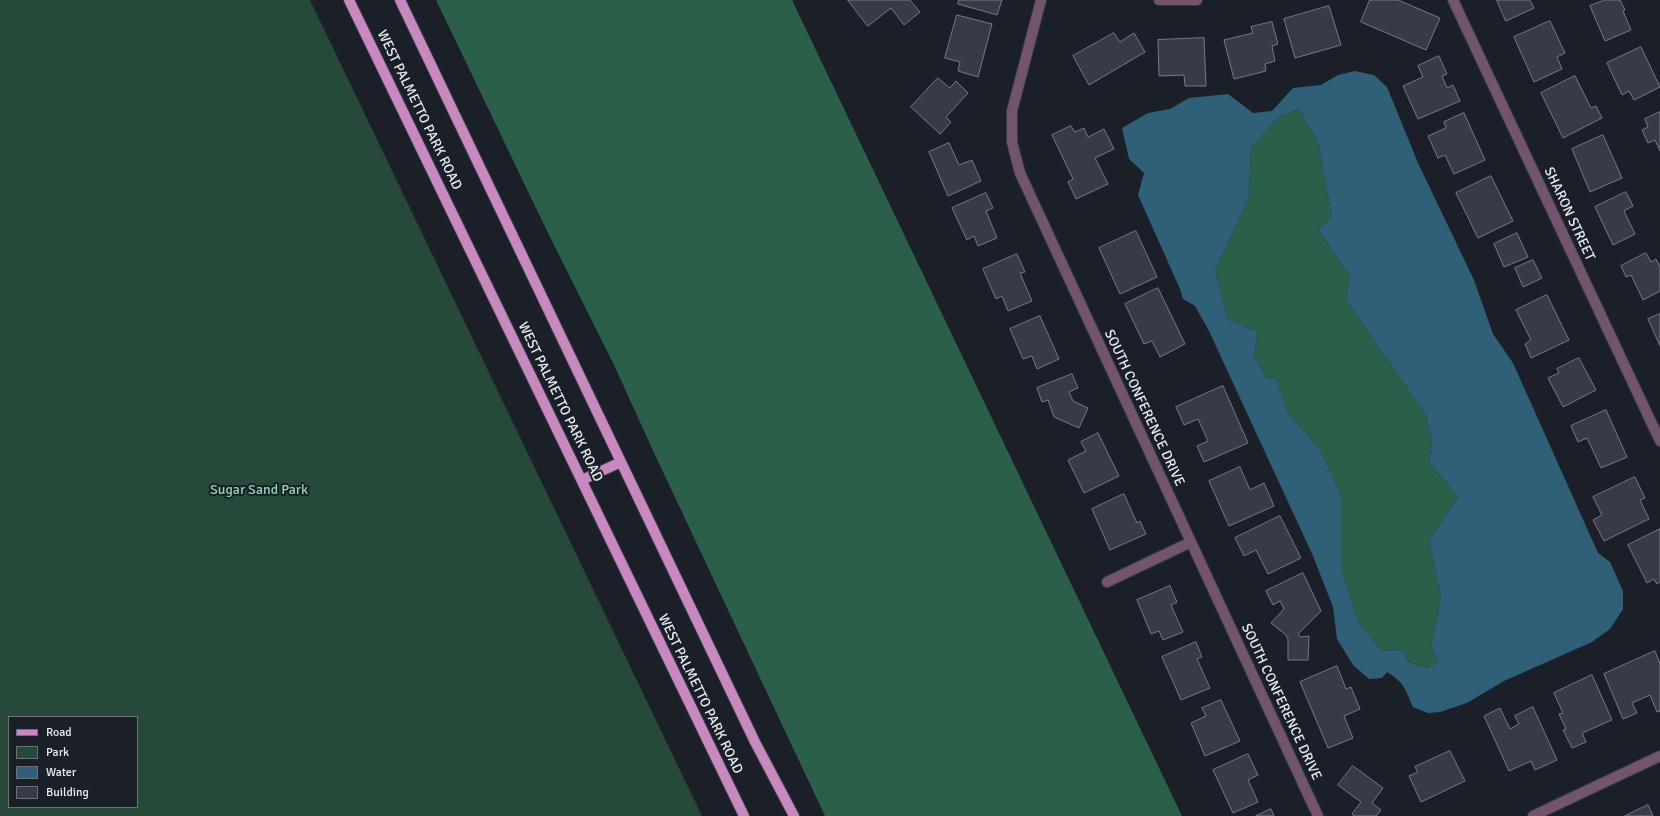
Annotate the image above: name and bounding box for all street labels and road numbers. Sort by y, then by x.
street label: WEST PALMETTO PARK ROAD [373,27,465,193]
street label: SHARON STREET [1540,165,1598,263]
street label: WEST PALMETTO PARK ROAD [514,319,606,485]
street label: SOUTH CONFERENCE DRIVE [1100,327,1188,489]
street label: WEST PALMETTO PARK ROAD [654,611,746,777]
street label: SOUTH CONFERENCE DRIVE [1237,621,1325,783]

